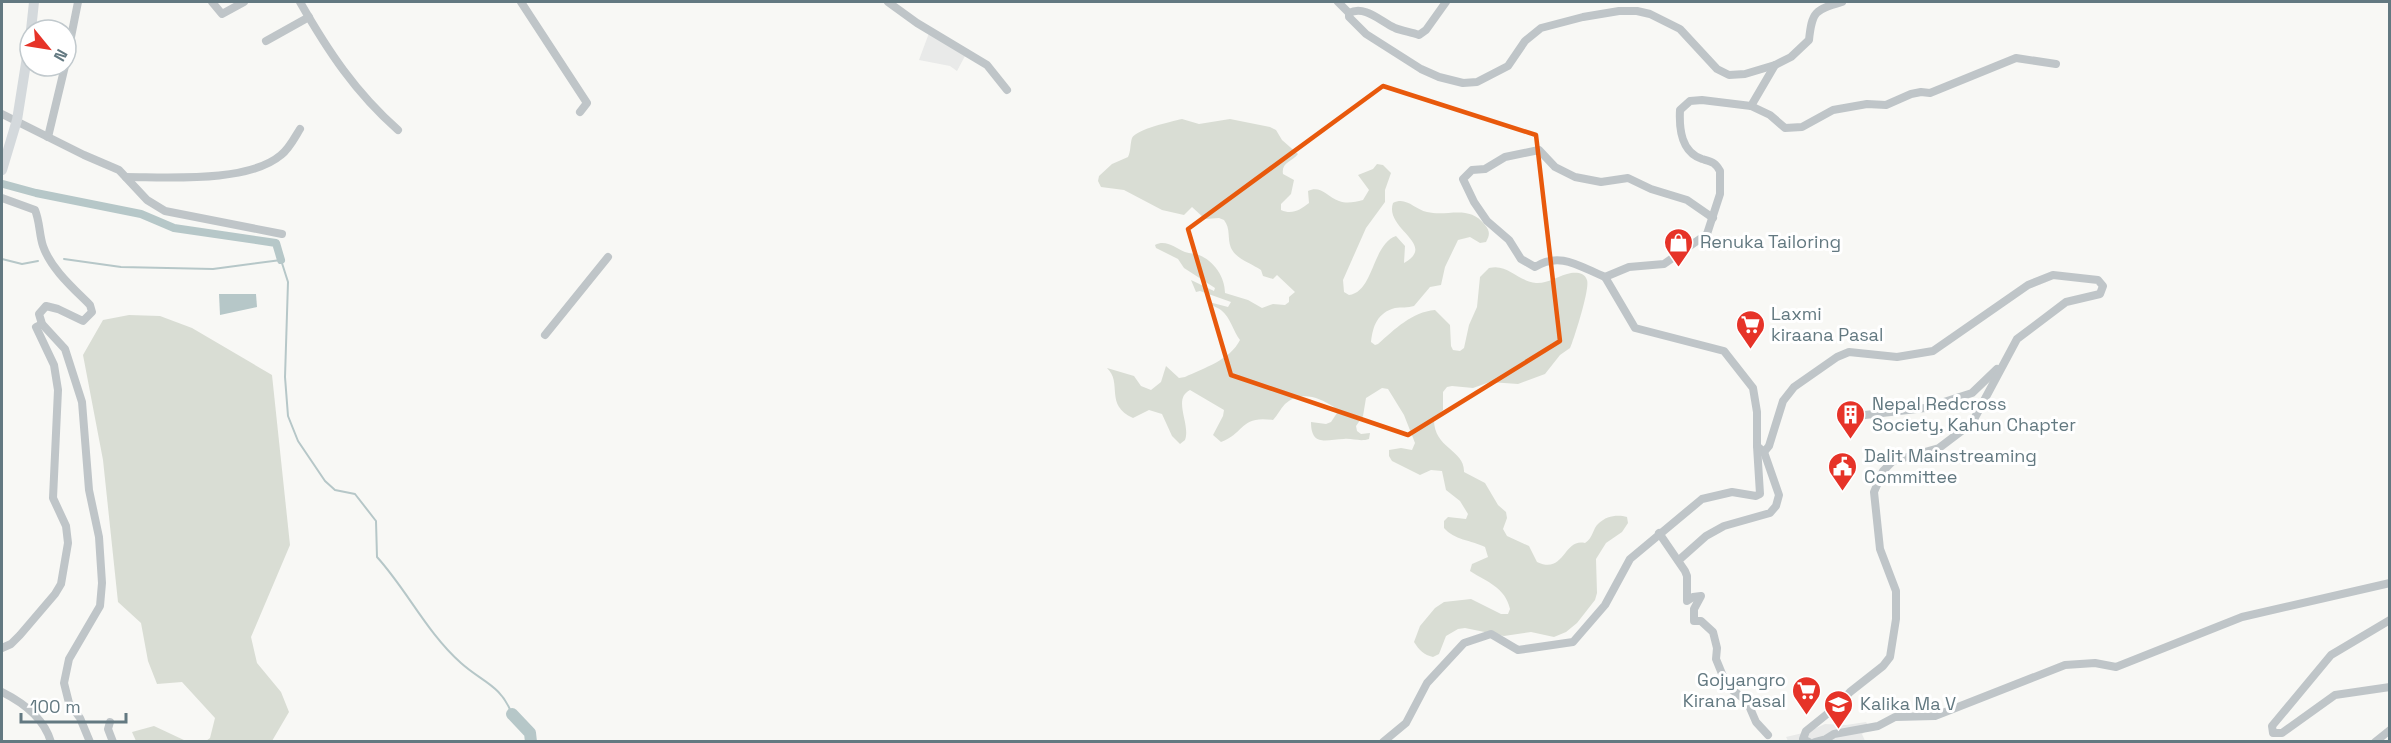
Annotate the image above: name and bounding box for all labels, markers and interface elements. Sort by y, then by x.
north arrow [18,18,78,78]
text: N [49,45,72,65]
shop icon: Renuka Tailoring [1663,226,1695,268]
place label: Renuka Tailoring [1700,230,1841,253]
place label: Laxmi kiraana Pasal [1771,302,1883,346]
supermarket icon: Laxmi kiraana Pasal [1734,308,1766,350]
place label: Nepal Redcross Society, Kahun Chapter [1872,392,2076,436]
building icon: Nepal Redcross Society, Kahun Chapter [1835,398,1867,440]
place label: Dalit Mainstreaming Committee [1864,444,2037,488]
public building icon: Dalit Mainstreaming Committee [1827,450,1859,492]
place label: Gojyangro Kirana Pasal [1683,668,1786,712]
supermarket icon: Gojyangro Kirana Pasal [1791,674,1823,716]
scale bar [21,686,126,724]
school or university icon: Kalika Ma V [1823,688,1855,730]
place label: Kalika Ma V [1860,692,1956,715]
text: 100 m [30,695,81,718]

